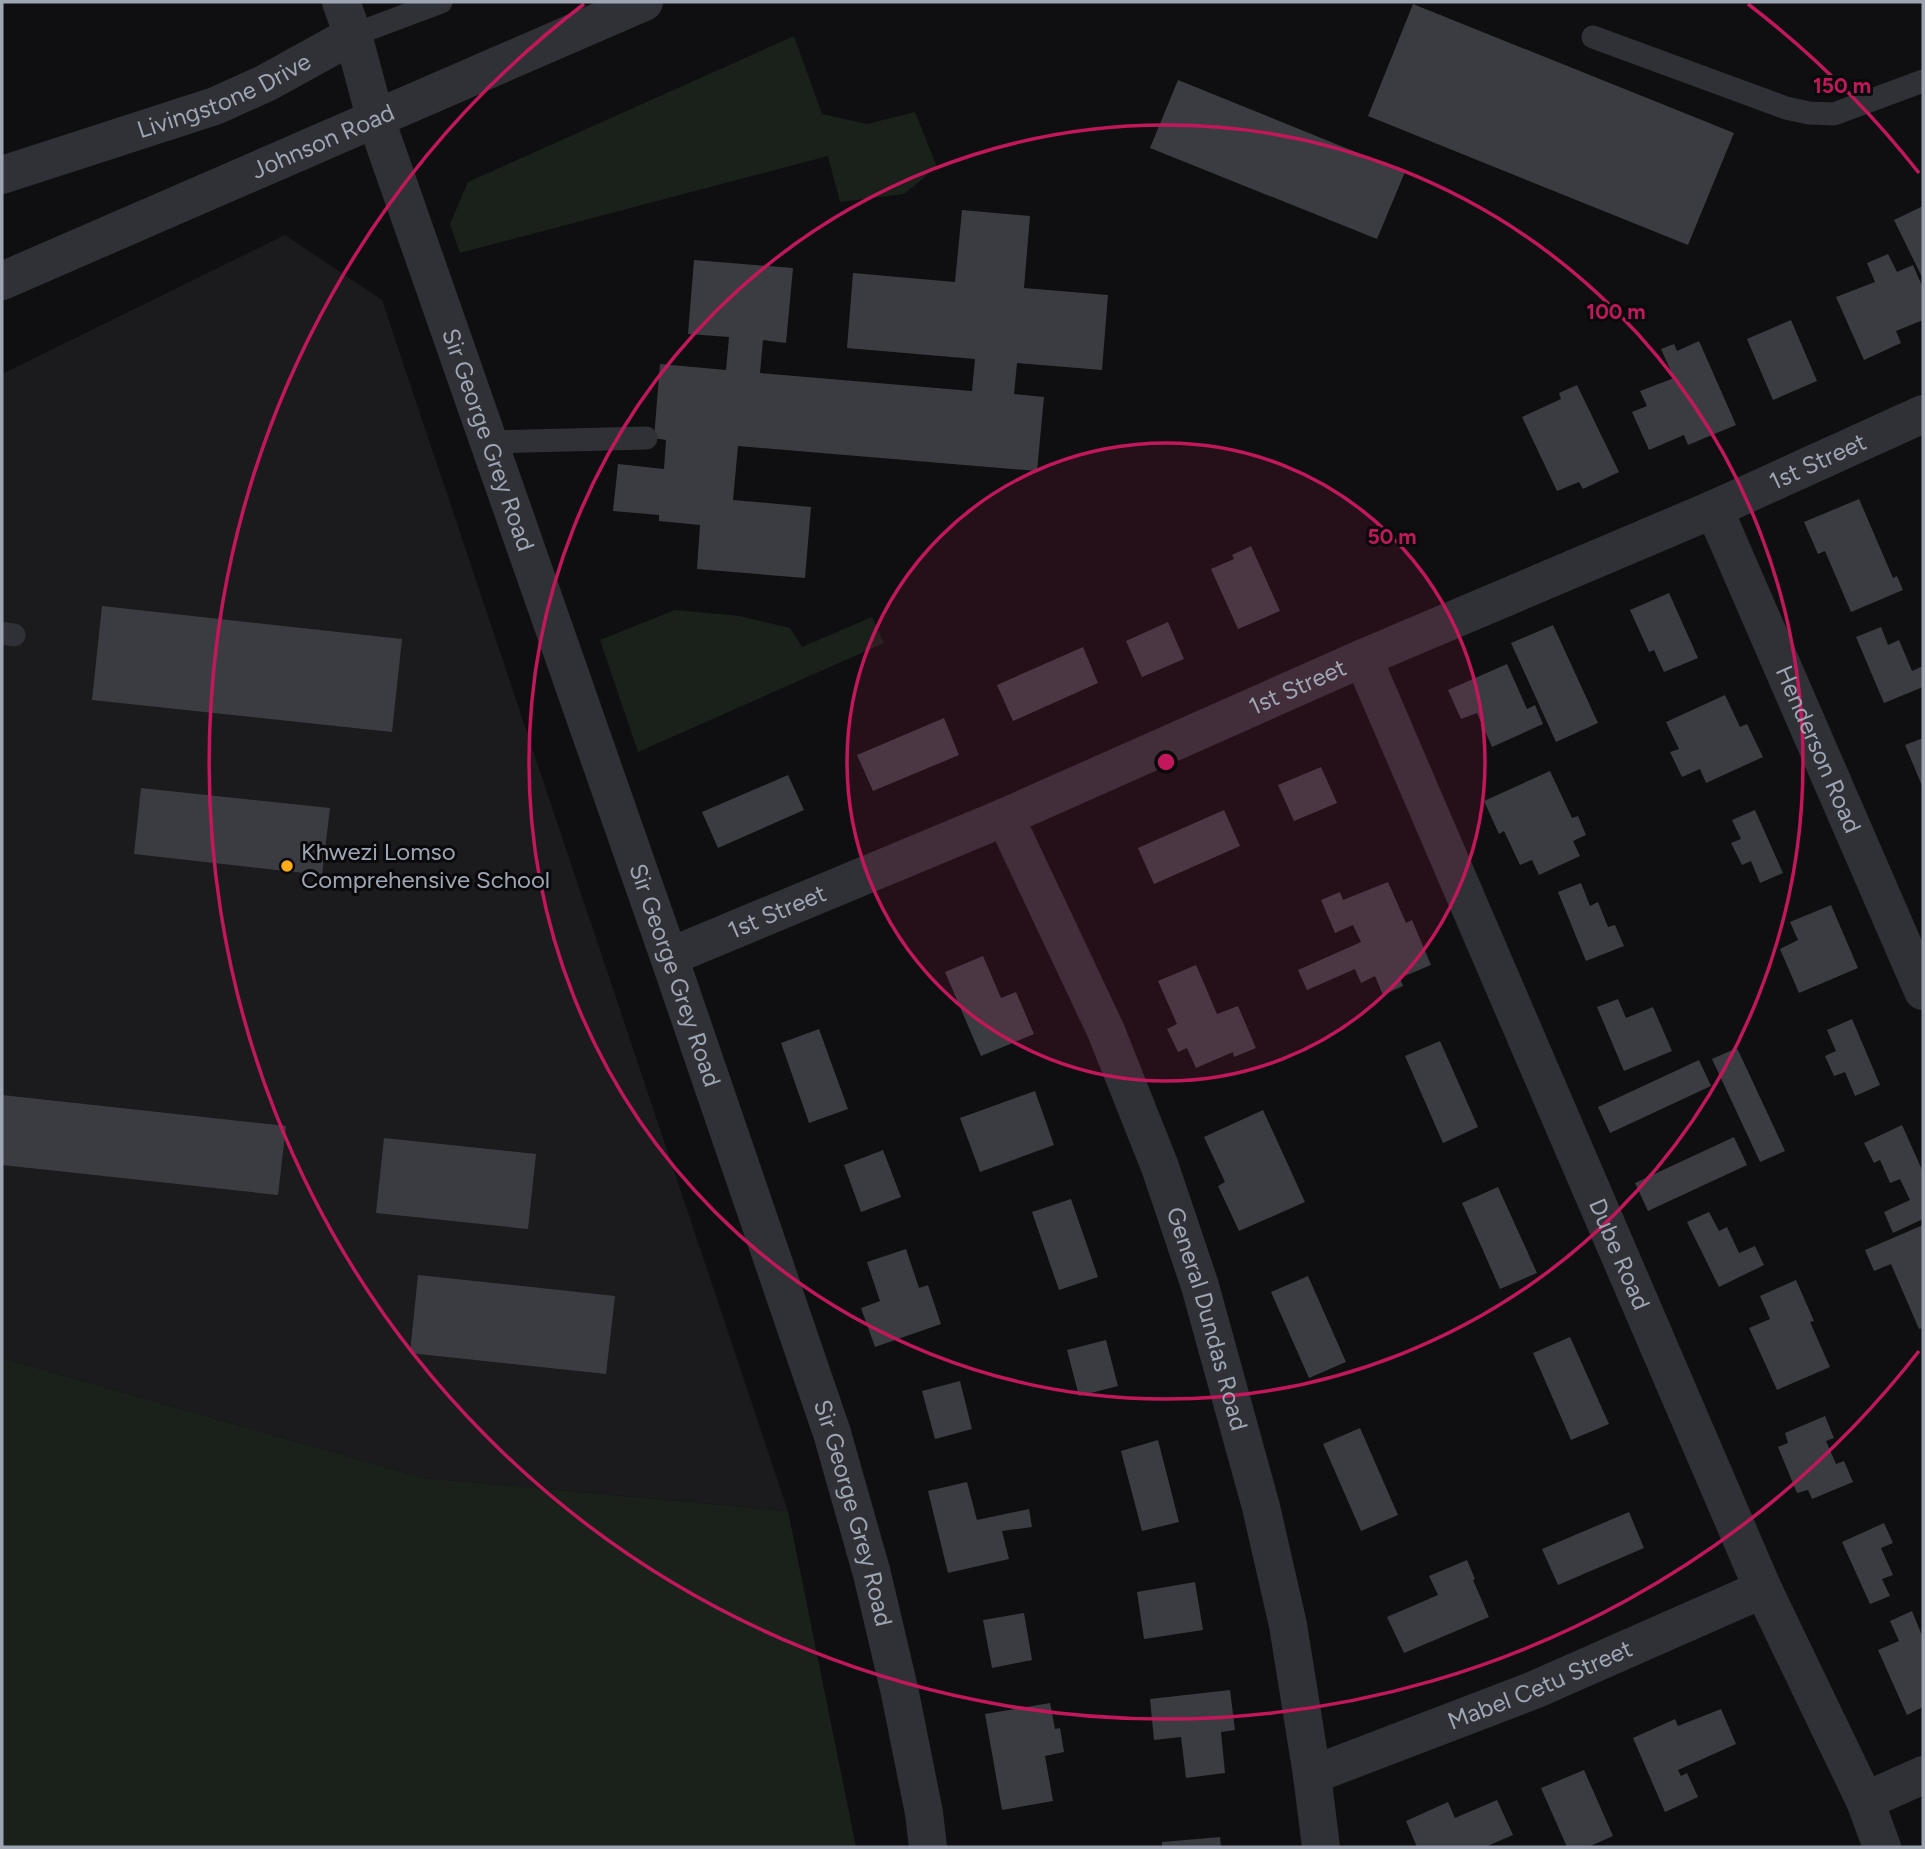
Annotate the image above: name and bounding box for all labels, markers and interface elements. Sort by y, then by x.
street label: Livingstone Drive [134,46,316,144]
text: 150 m [1813,73,1871,98]
street label: Johnson Road [247,97,399,185]
text: 100 m [1586,299,1646,324]
street label: Sir George Grey Road [436,324,541,555]
street label: 1st Street [1764,427,1871,496]
text: 50 m [1367,524,1417,549]
street label: 1st Street [1244,652,1350,721]
street label: Henderson Road [1770,661,1868,837]
centre of rings [1154,750,1178,774]
place label: Khwezi Lomso Comprehensive School [301,837,550,894]
marker: Khwezi Lomso Comprehensive School [279,858,295,874]
street label: Sir George Grey Road [623,860,727,1090]
street label: 1st Street [724,878,830,945]
street label: Dube Road [1583,1194,1656,1314]
street label: General Dundas Road [1161,1203,1254,1434]
street label: Sir George Grey Road [808,1396,899,1629]
street label: Mabel Cetu Street [1443,1634,1636,1736]

